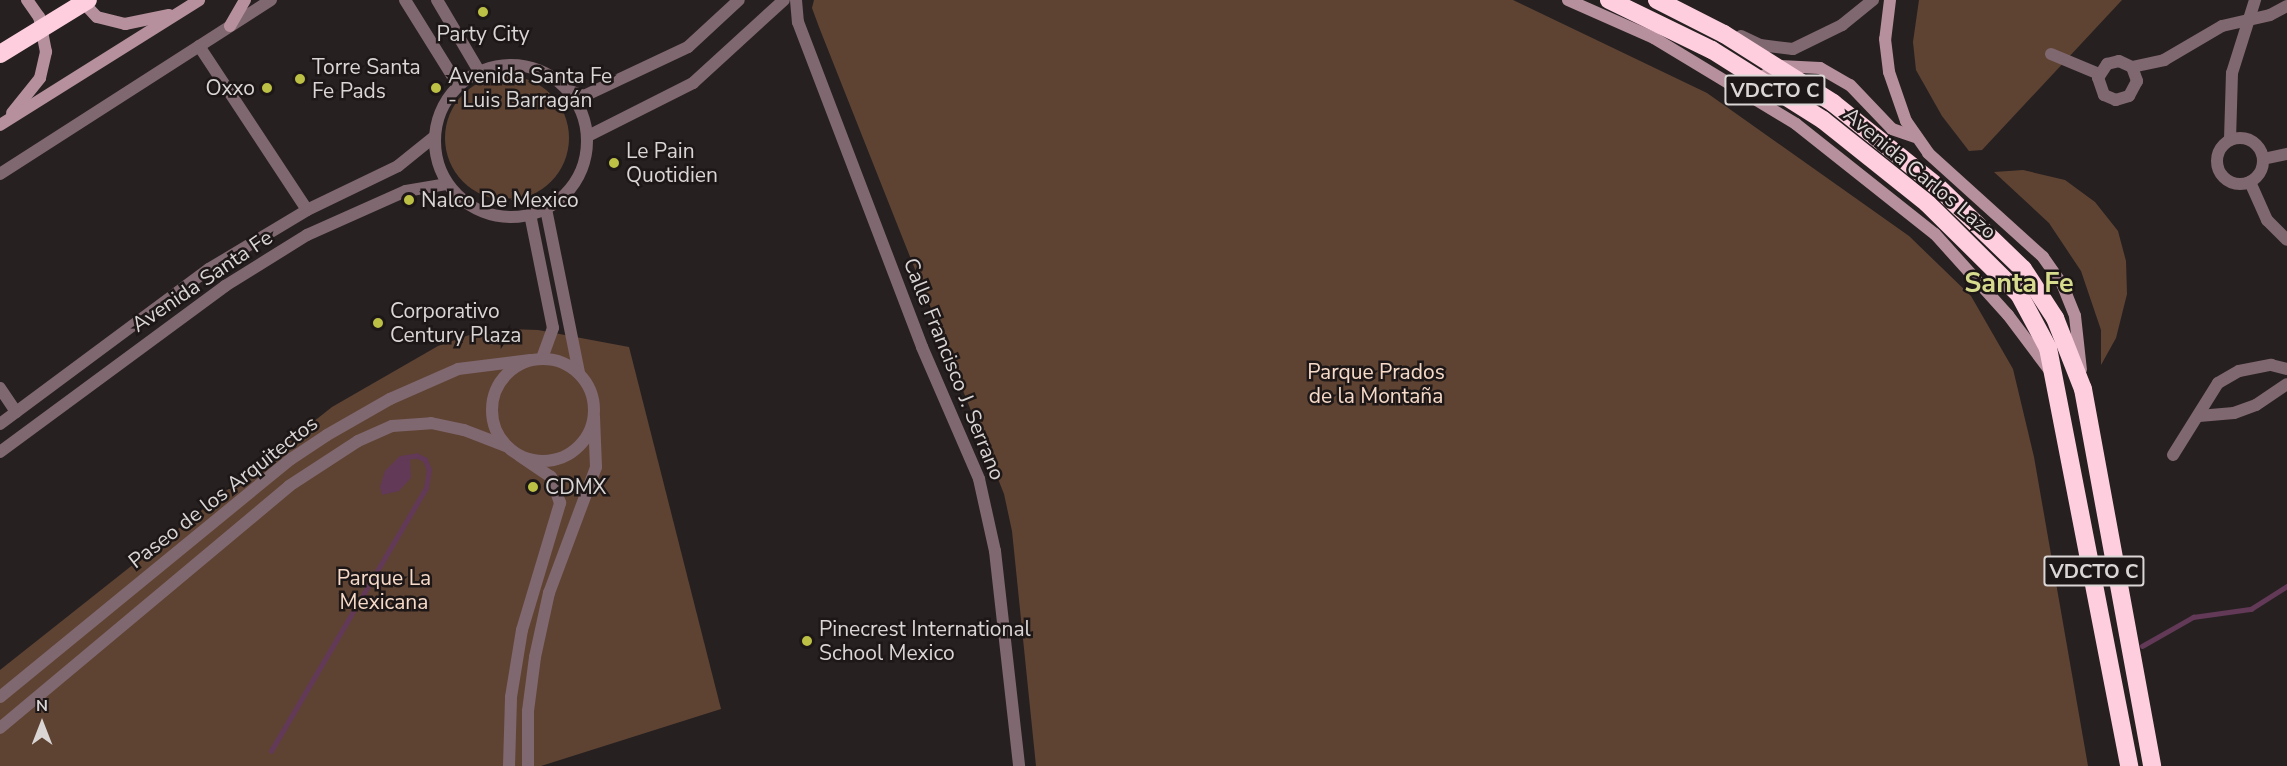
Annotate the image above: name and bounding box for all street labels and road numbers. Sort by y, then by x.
road number: VDCTO C [1724,73,1826,107]
street label: Avenida Carlos Lazo [1839,102,2001,244]
street label: Avenida Santa Fe [127,225,277,337]
street label: Calle Francisco J. Serrano [898,254,1010,484]
street label: Paseo de los Arquitectos [123,410,323,574]
road number: VDCTO C [2043,554,2145,588]

